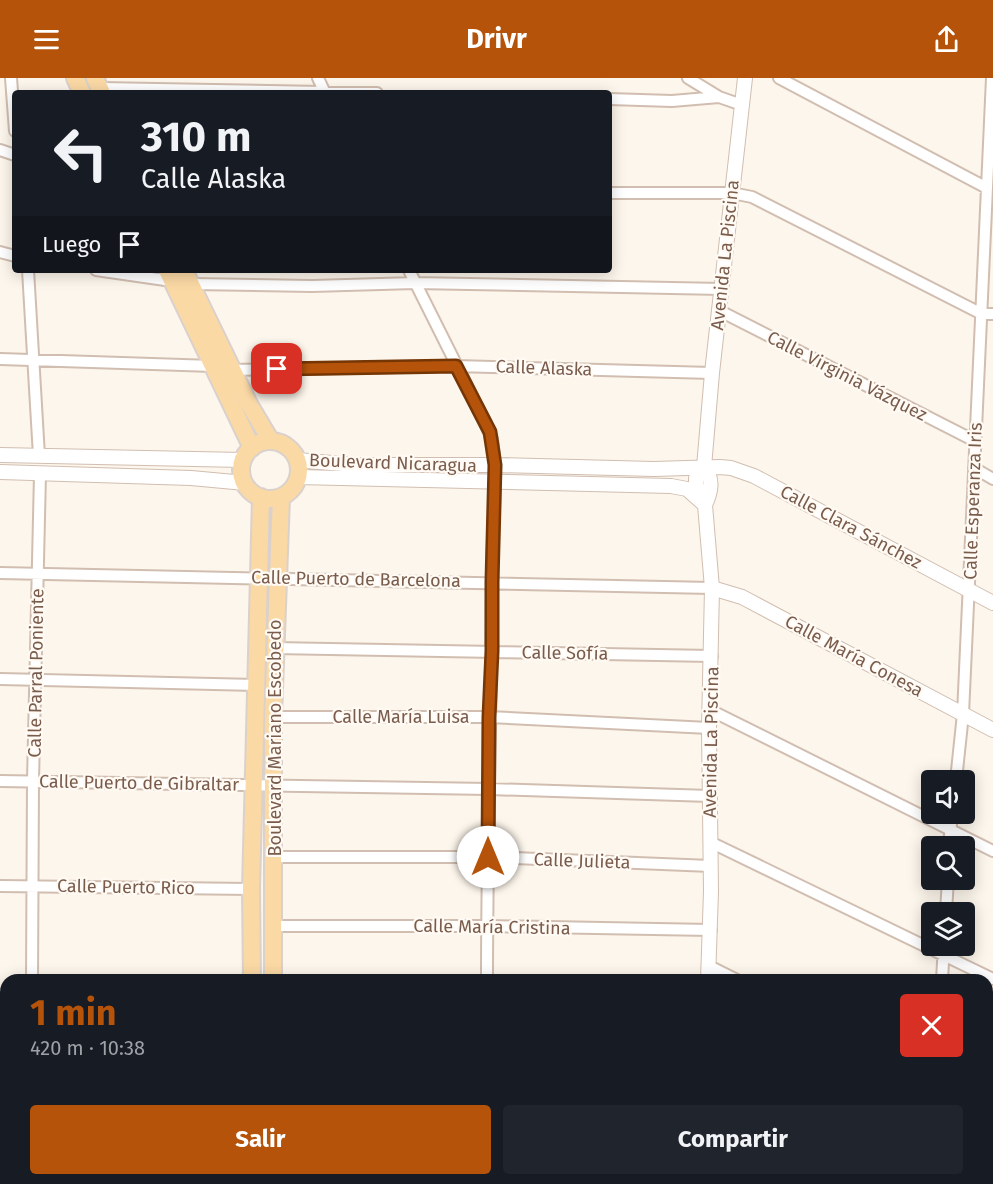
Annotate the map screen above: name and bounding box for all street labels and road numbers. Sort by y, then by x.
street label: Avenida La Piscina [706,179,744,331]
street label: Calle Virginia Vázquez [763,326,931,426]
street label: Calle Alaska [495,355,593,381]
street label: Calle Esperanza Iris [959,422,987,580]
street label: Boulevard Nicaragua [309,449,477,477]
street label: Calle Clara Sánchez [776,480,926,574]
street label: Calle Puerto de Barcelona [251,566,461,592]
street label: Calle Parral Poniente [24,588,48,758]
street label: Calle María Conesa [781,610,927,702]
street label: Boulevard Mariano Escobedo [264,619,286,857]
street label: Calle Sofía [521,641,609,665]
street label: Avenida La Piscina [699,666,723,818]
street label: Calle María Luisa [332,706,470,728]
street label: Calle Puerto de Gibraltar [39,770,239,796]
street label: Calle Julieta [533,848,631,874]
street label: Calle Puerto Rico [57,875,195,899]
street label: Calle María Cristina [413,915,571,939]

